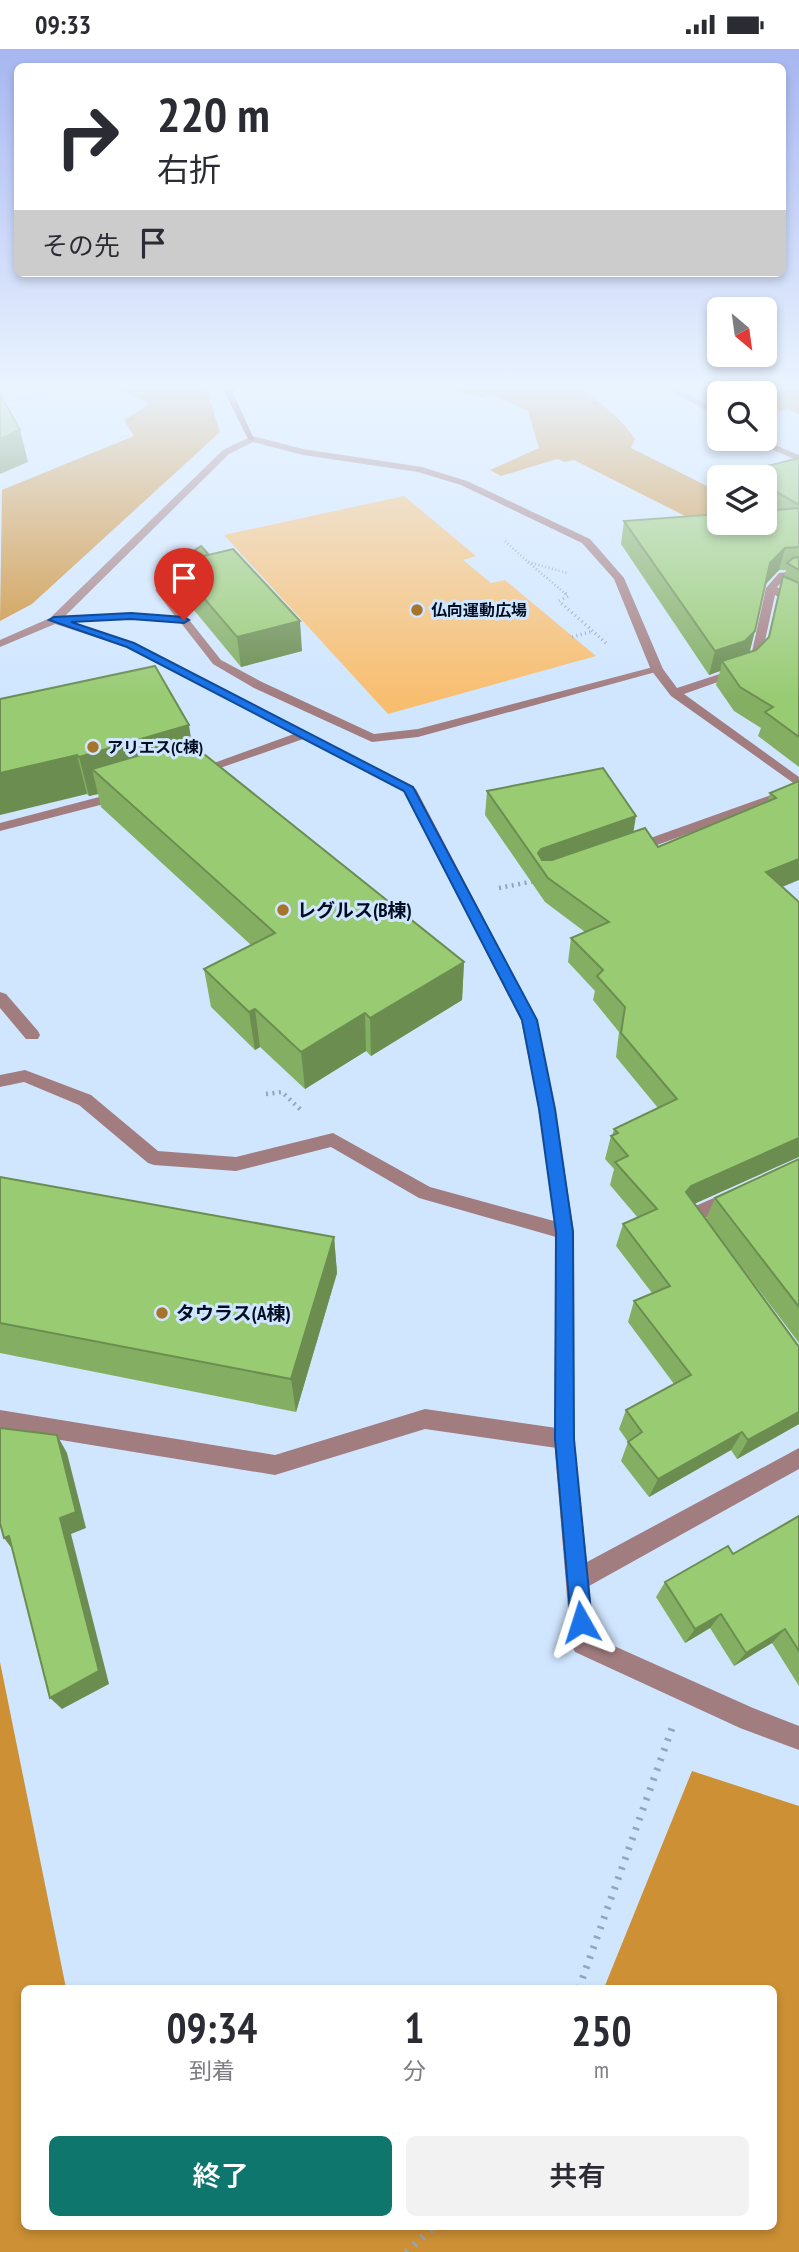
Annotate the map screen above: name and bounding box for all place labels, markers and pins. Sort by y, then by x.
pin [154,548,214,620]
place label: 仏向運動広場 [431,600,527,620]
marker: 仏向運動広場 [409,602,425,618]
place label: アリエス(C棟) [107,737,203,757]
marker: アリエス(C棟) [85,739,101,755]
place label: レグルス(B棟) [297,898,412,922]
marker: レグルス(B棟) [275,902,291,918]
place label: タウラス(A棟) [176,1301,291,1325]
marker: タウラス(A棟) [154,1305,170,1321]

